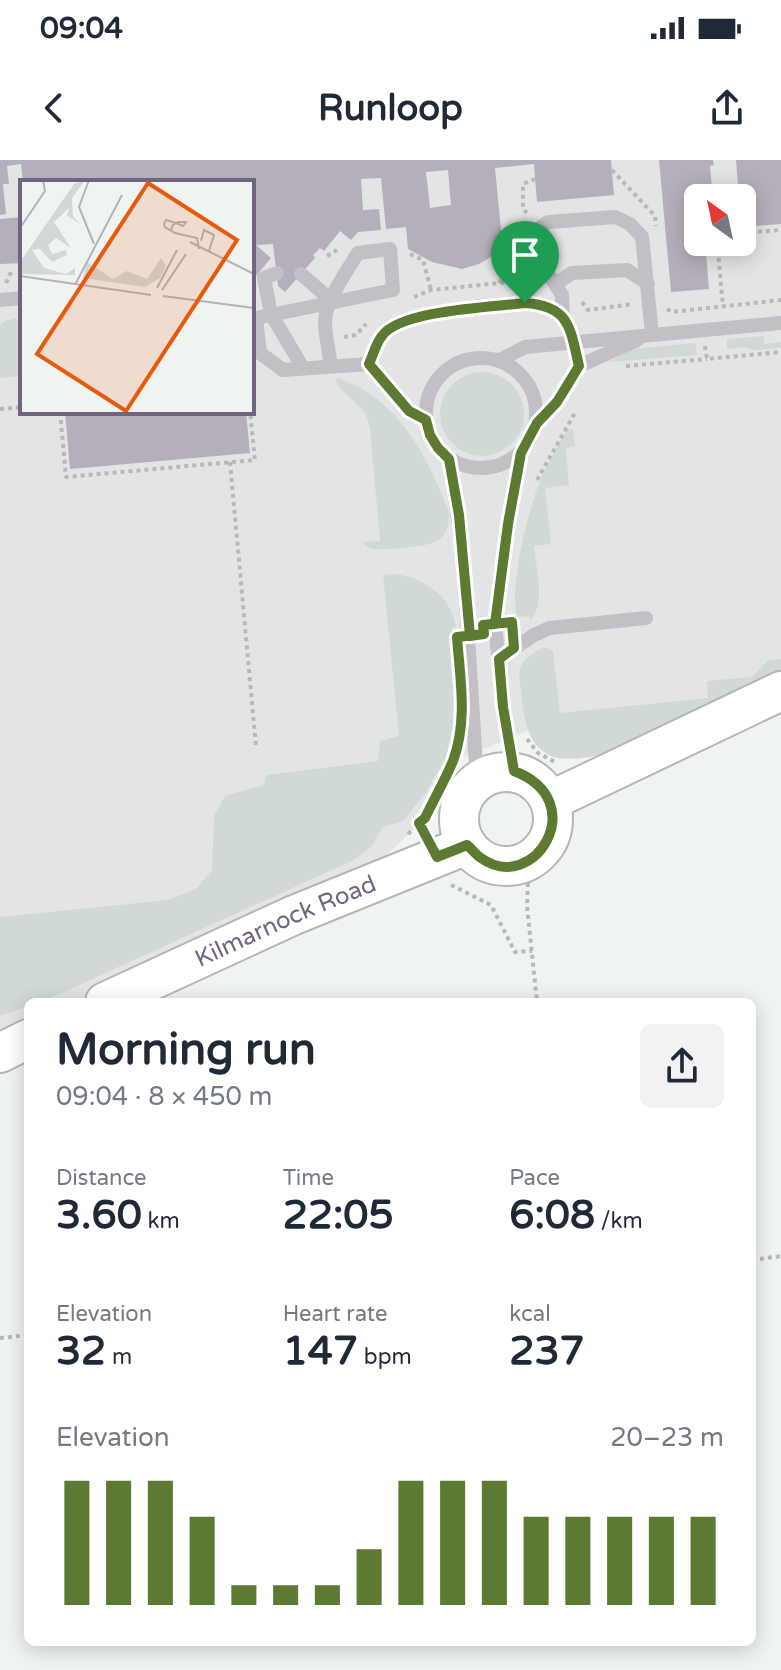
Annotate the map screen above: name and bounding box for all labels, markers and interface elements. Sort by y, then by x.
text: 09:04 [40,10,123,47]
icon: back [32,86,76,130]
icon: share [705,86,749,130]
text: Runloop [318,87,463,130]
inset map [20,180,254,414]
north arrow [684,184,756,256]
map controls [684,184,756,256]
pin [491,221,559,303]
icon: arrive [503,233,547,277]
street label: Kilmarnock Road [191,869,380,974]
text: Morning run [56,1024,316,1077]
button: share [640,1024,724,1108]
text: 09:04 · 8 × 450 m [56,1081,272,1112]
text: Distance [56,1165,147,1191]
text: Time [283,1165,334,1191]
text: Pace [509,1165,560,1191]
text: 3.60 [56,1191,142,1239]
text: 22:05 [283,1191,394,1239]
text: 6:08 [509,1191,595,1239]
text: km [142,1208,180,1234]
text: /km [595,1208,643,1234]
text: Elevation [56,1301,152,1327]
text: Heart rate [283,1301,388,1327]
text: kcal [509,1301,551,1327]
text: 32 [56,1327,106,1375]
text: 147 [283,1327,358,1375]
text: 237 [509,1327,585,1375]
text: m [106,1344,132,1370]
text: bpm [358,1344,412,1370]
text: Elevation [56,1422,170,1453]
text: 20–23 m [610,1422,724,1453]

